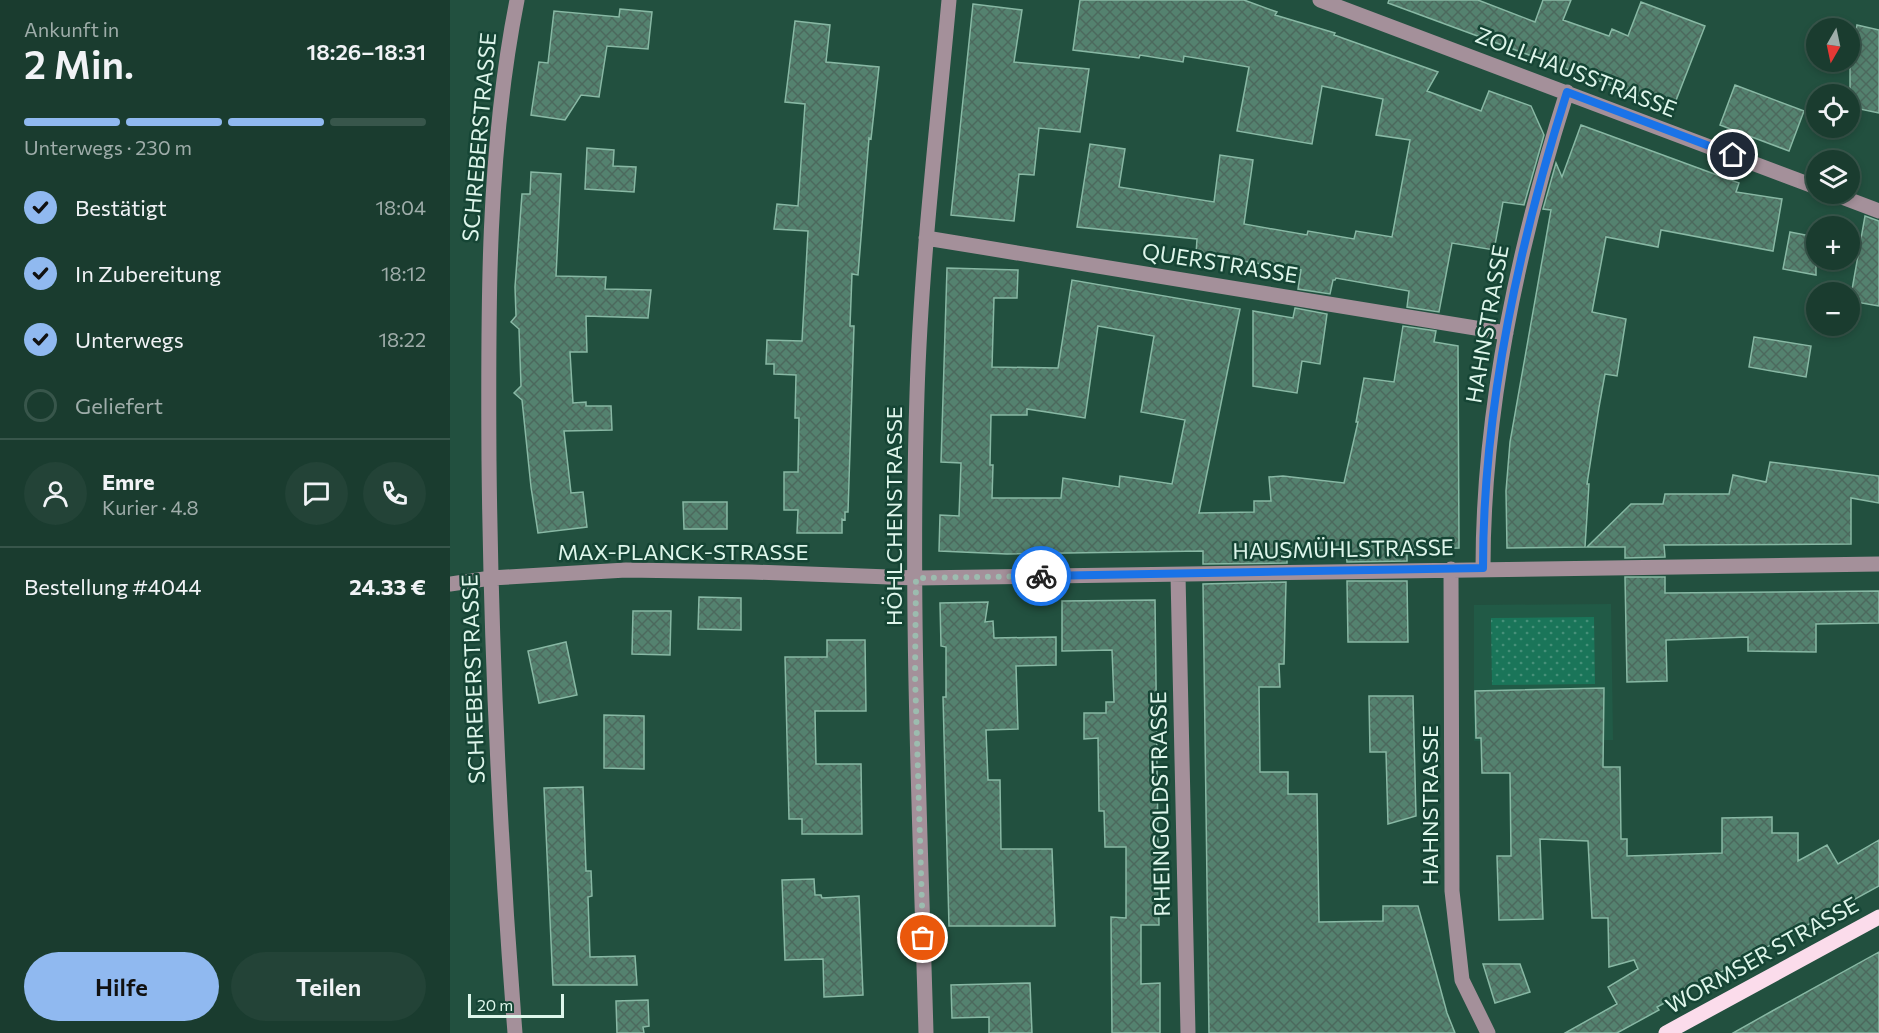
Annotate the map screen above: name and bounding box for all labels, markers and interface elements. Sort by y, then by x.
text: Ankunft in [24,17,119,41]
north arrow [1806,18,1860,72]
map controls [1806,18,1860,336]
street label: ZOLLHAUSSTRASSE [1472,21,1680,122]
street label: SCHREBERSTRASSE [456,31,501,243]
text: 18:26–18:31 [307,38,426,65]
text: 2 Min. [24,39,134,87]
button: locate [1806,84,1860,138]
pin [1707,129,1758,180]
text: Unterwegs · 230 m [24,135,192,159]
icon: home [1716,138,1749,171]
button: layers [1806,150,1860,204]
icon: check [24,191,57,224]
text: Bestätigt [75,194,167,221]
text: 18:04 [376,195,426,219]
button: + [1806,216,1860,270]
street label: QUERSTRASSE [1140,237,1300,288]
street label: HAHNSTRASSE [1459,243,1514,405]
icon: check [24,257,57,290]
text: In Zubereitung [75,260,221,287]
text: 18:12 [381,261,426,285]
button: − [1806,282,1860,336]
icon: check [24,323,57,356]
text: Unterwegs [75,326,184,353]
text: 18:22 [378,327,426,351]
text: Geliefert [75,392,163,419]
street label: HÖHLCHENSTRASSE [880,406,907,626]
button: person [24,462,87,525]
button: chat [285,462,348,525]
button: phone [363,462,426,525]
text: Emre [102,468,155,495]
text: Kurier · 4.8 [102,495,199,519]
street label: HAUSMÜHLSTRASSE [1232,533,1454,564]
street label: MAX-PLANCK-STRASSE [558,538,808,565]
courier [1011,546,1071,606]
icon: bike [1025,560,1058,593]
text: Bestellung #4044 [24,573,201,600]
text: 24.33 € [349,573,426,600]
street label: SCHREBERSTRASSE [455,574,490,784]
street label: RHEINGOLDSTRASSE [1144,691,1175,917]
street label: HAHNSTRASSE [1416,725,1443,885]
street label: WORMSER STRASSE [1661,890,1863,1019]
pin [897,912,948,963]
icon: bag [906,921,939,954]
button: Hilfe [24,952,219,1021]
button: Teilen [231,952,426,1021]
scale bar [468,991,564,1018]
text: 20 m [477,995,513,1014]

